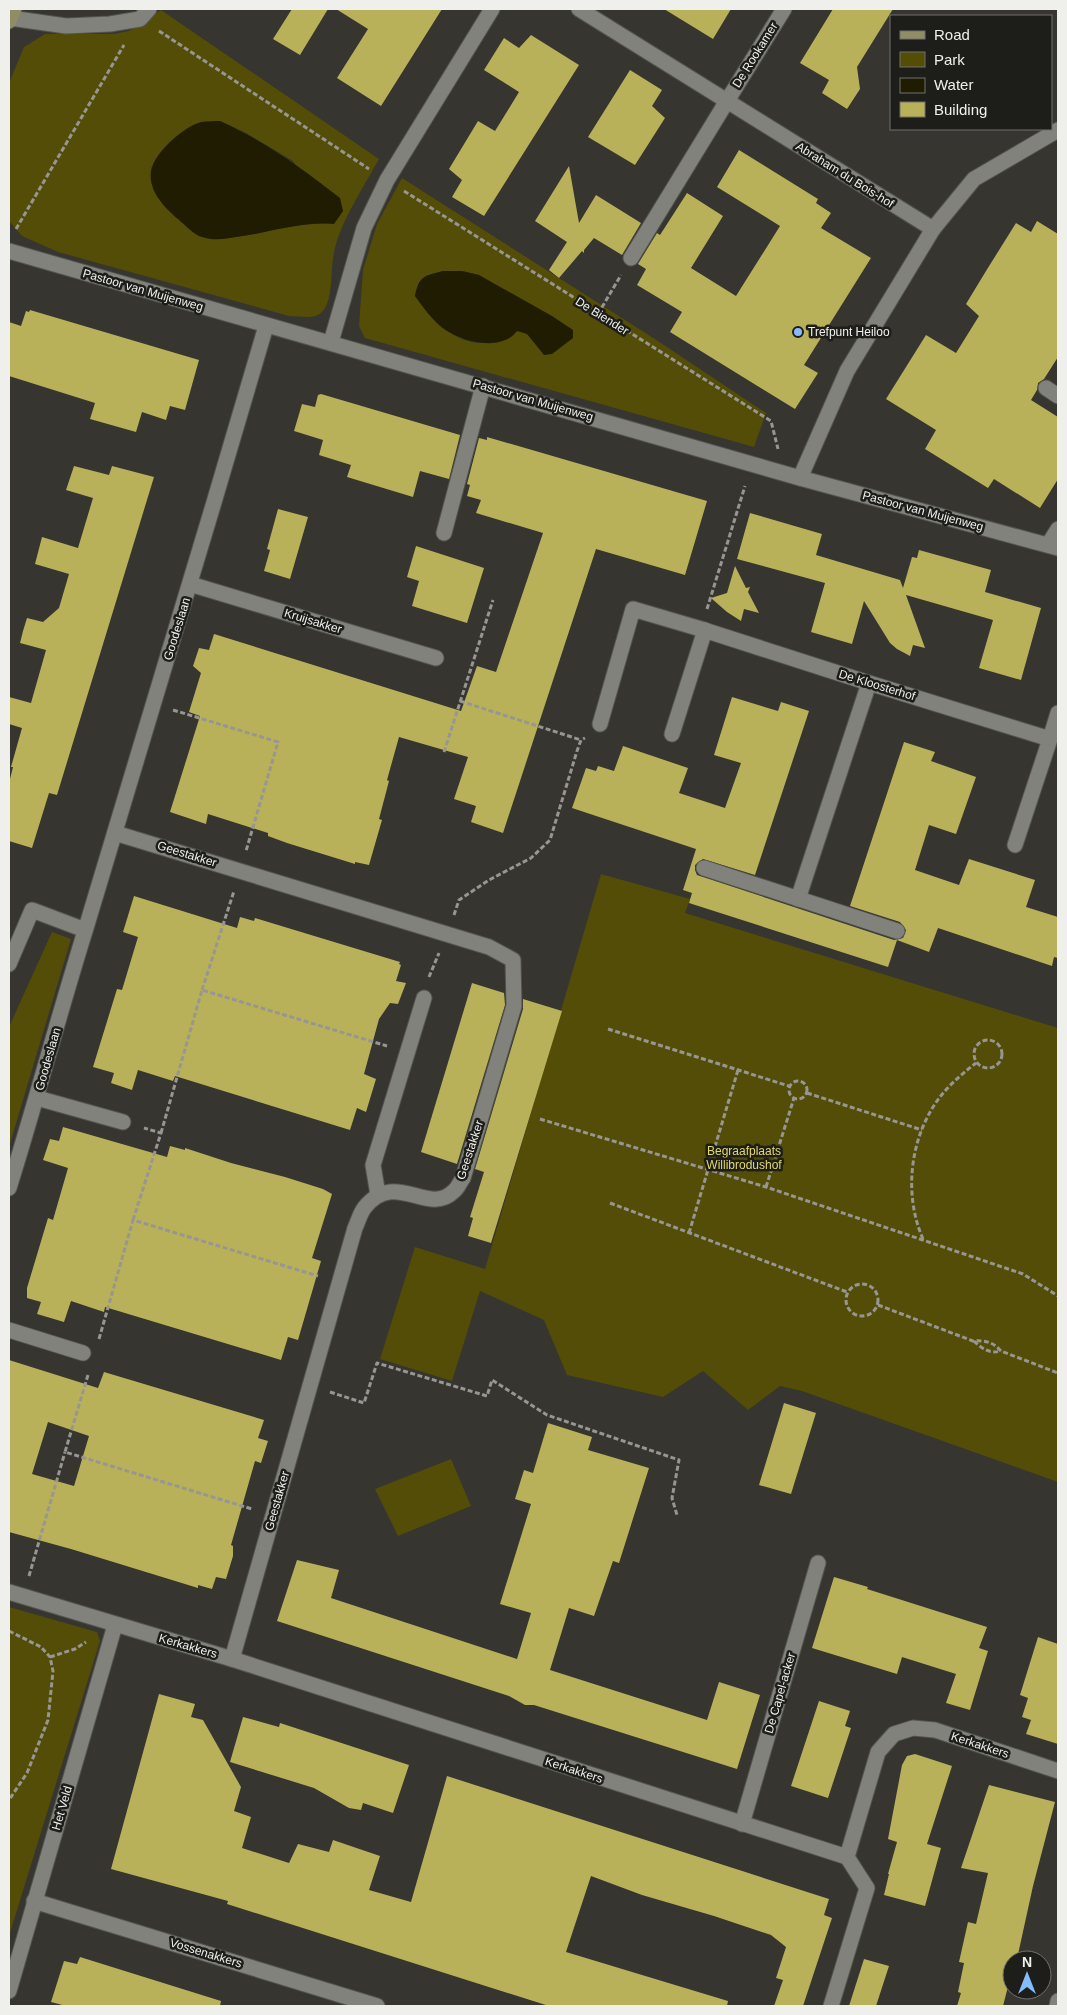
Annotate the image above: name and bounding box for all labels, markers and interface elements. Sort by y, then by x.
legend [890,15,1052,130]
street label: De Rookamer [729,20,781,90]
text: Road [934,26,970,43]
text: Park [934,51,965,68]
text: Water [934,76,973,93]
text: Building [934,101,987,118]
street label: Abraham du Bois-hof [793,139,897,211]
street label: Pastoor van Muijenweg [81,266,205,314]
street label: De Biender [573,294,631,338]
place label: Trefpunt Heiloo [808,325,890,339]
marker: Trefpunt Heiloo [792,326,804,338]
street label: Pastoor van Muijenweg [471,376,595,424]
street label: Pastoor van Muijenweg [861,488,985,534]
street label: Goodeslaan [161,596,193,662]
street label: Kruijsakker [283,606,343,636]
street label: De Kloosterhof [837,667,918,703]
street label: Geestakker [156,838,218,870]
street label: Goodeslaan [32,1026,64,1092]
street label: Geestakker [454,1119,486,1181]
park label: Begraafplaats Willibrodushof [706,1144,782,1172]
street label: Geestakker [262,1470,292,1532]
street label: Kerkakkers [157,1631,219,1661]
street label: De Capel-acker [762,1651,798,1735]
street label: Kerkakkers [949,1729,1011,1761]
street label: Kerkakkers [543,1754,605,1786]
street label: Het Veld [49,1784,75,1832]
street label: Vossenakkers [168,1935,244,1971]
north arrow [1002,1950,1052,2000]
text: N [1022,1954,1032,1970]

